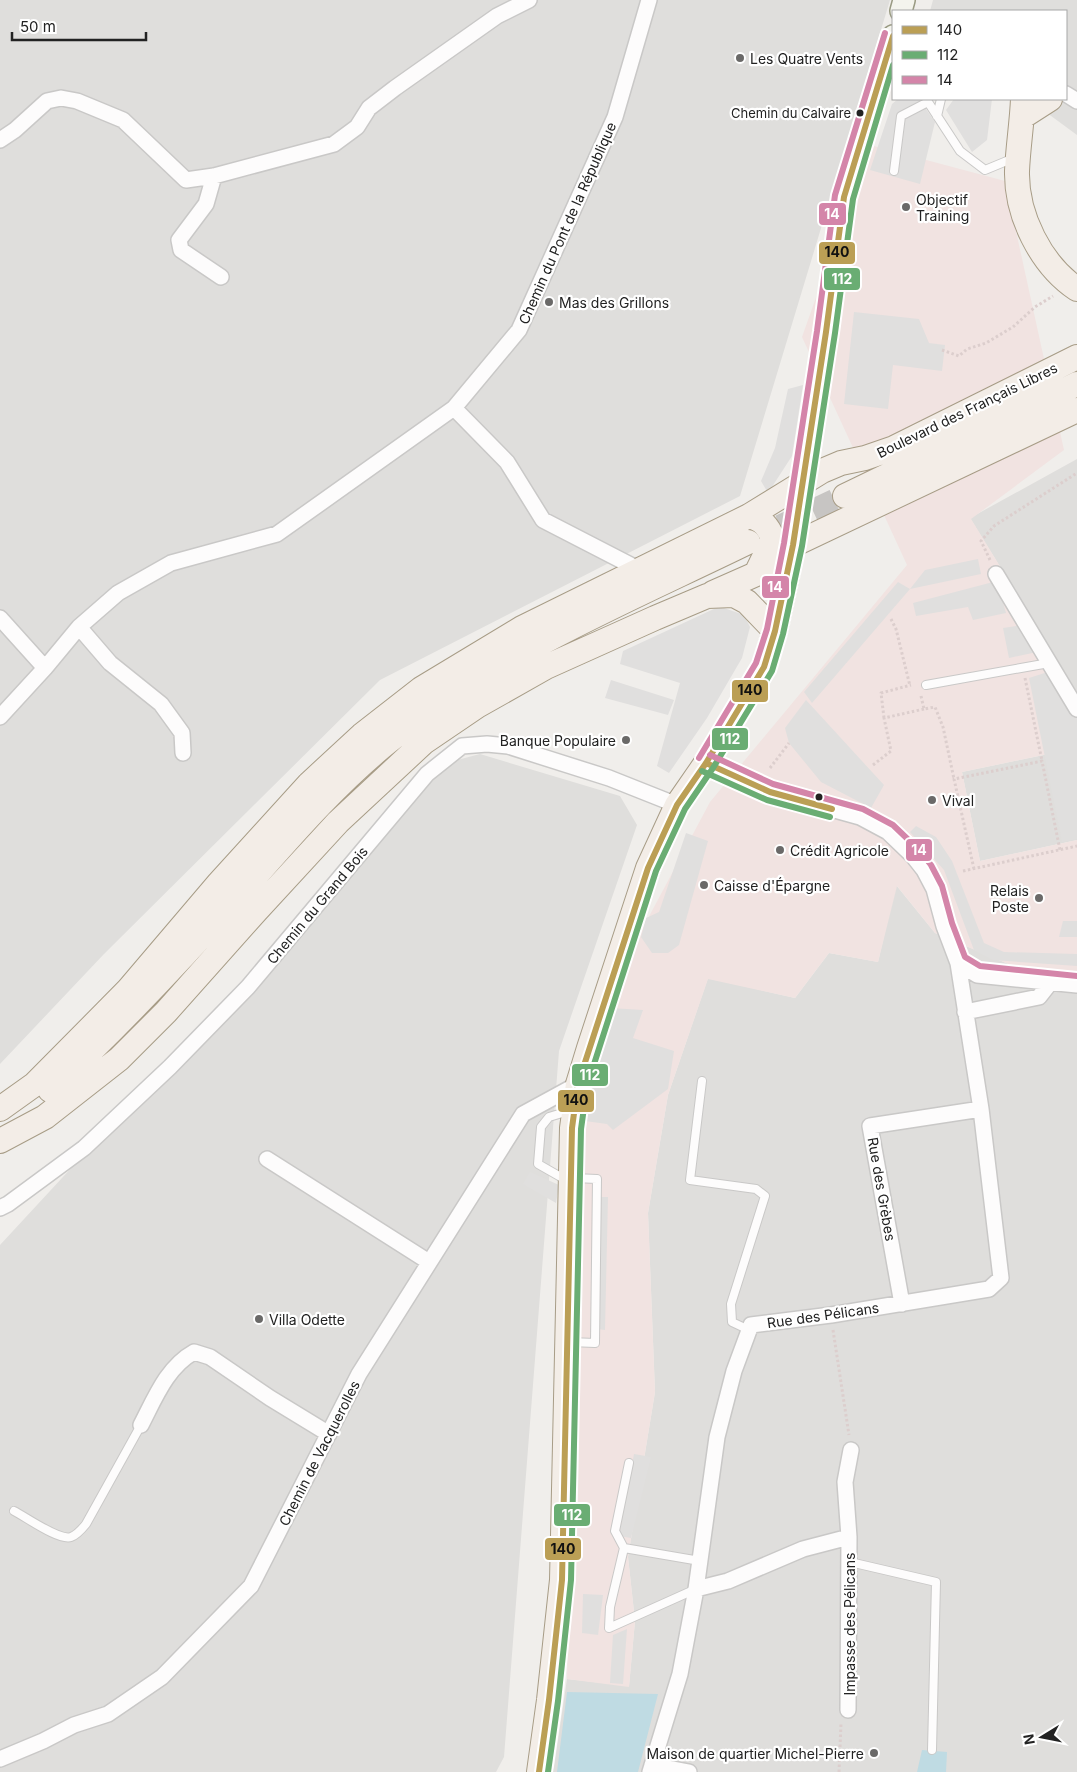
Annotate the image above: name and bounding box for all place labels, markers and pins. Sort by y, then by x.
place label: Les Quatre Vents [750,50,863,67]
marker: Les Quatre Vents [734,52,746,64]
place label: Chemin du Calvaire [731,105,851,121]
marker: Chemin du Calvaire [855,108,865,118]
place label: Objectif Training [916,191,969,224]
marker: Objectif Training [900,201,912,213]
place label: Mas des Grillons [559,294,669,311]
marker: Mas des Grillons [543,296,555,308]
place label: Banque Populaire [500,732,616,749]
marker: Banque Populaire [620,734,632,746]
unlabelled marker [814,792,824,802]
place label: Vival [942,792,974,809]
marker: Vival [926,794,938,806]
place label: Crédit Agricole [790,842,889,859]
marker: Crédit Agricole [774,844,786,856]
place label: Caisse d'Épargne [714,877,830,894]
marker: Caisse d'Épargne [698,879,710,891]
place label: Relais Poste [990,882,1029,915]
marker: Relais Poste [1033,892,1045,904]
place label: Villa Odette [269,1311,345,1328]
marker: Villa Odette [253,1313,265,1325]
place label: Maison de quartier Michel-Pierre [646,1745,864,1762]
marker: Maison de quartier Michel-Pierre [868,1747,880,1759]

